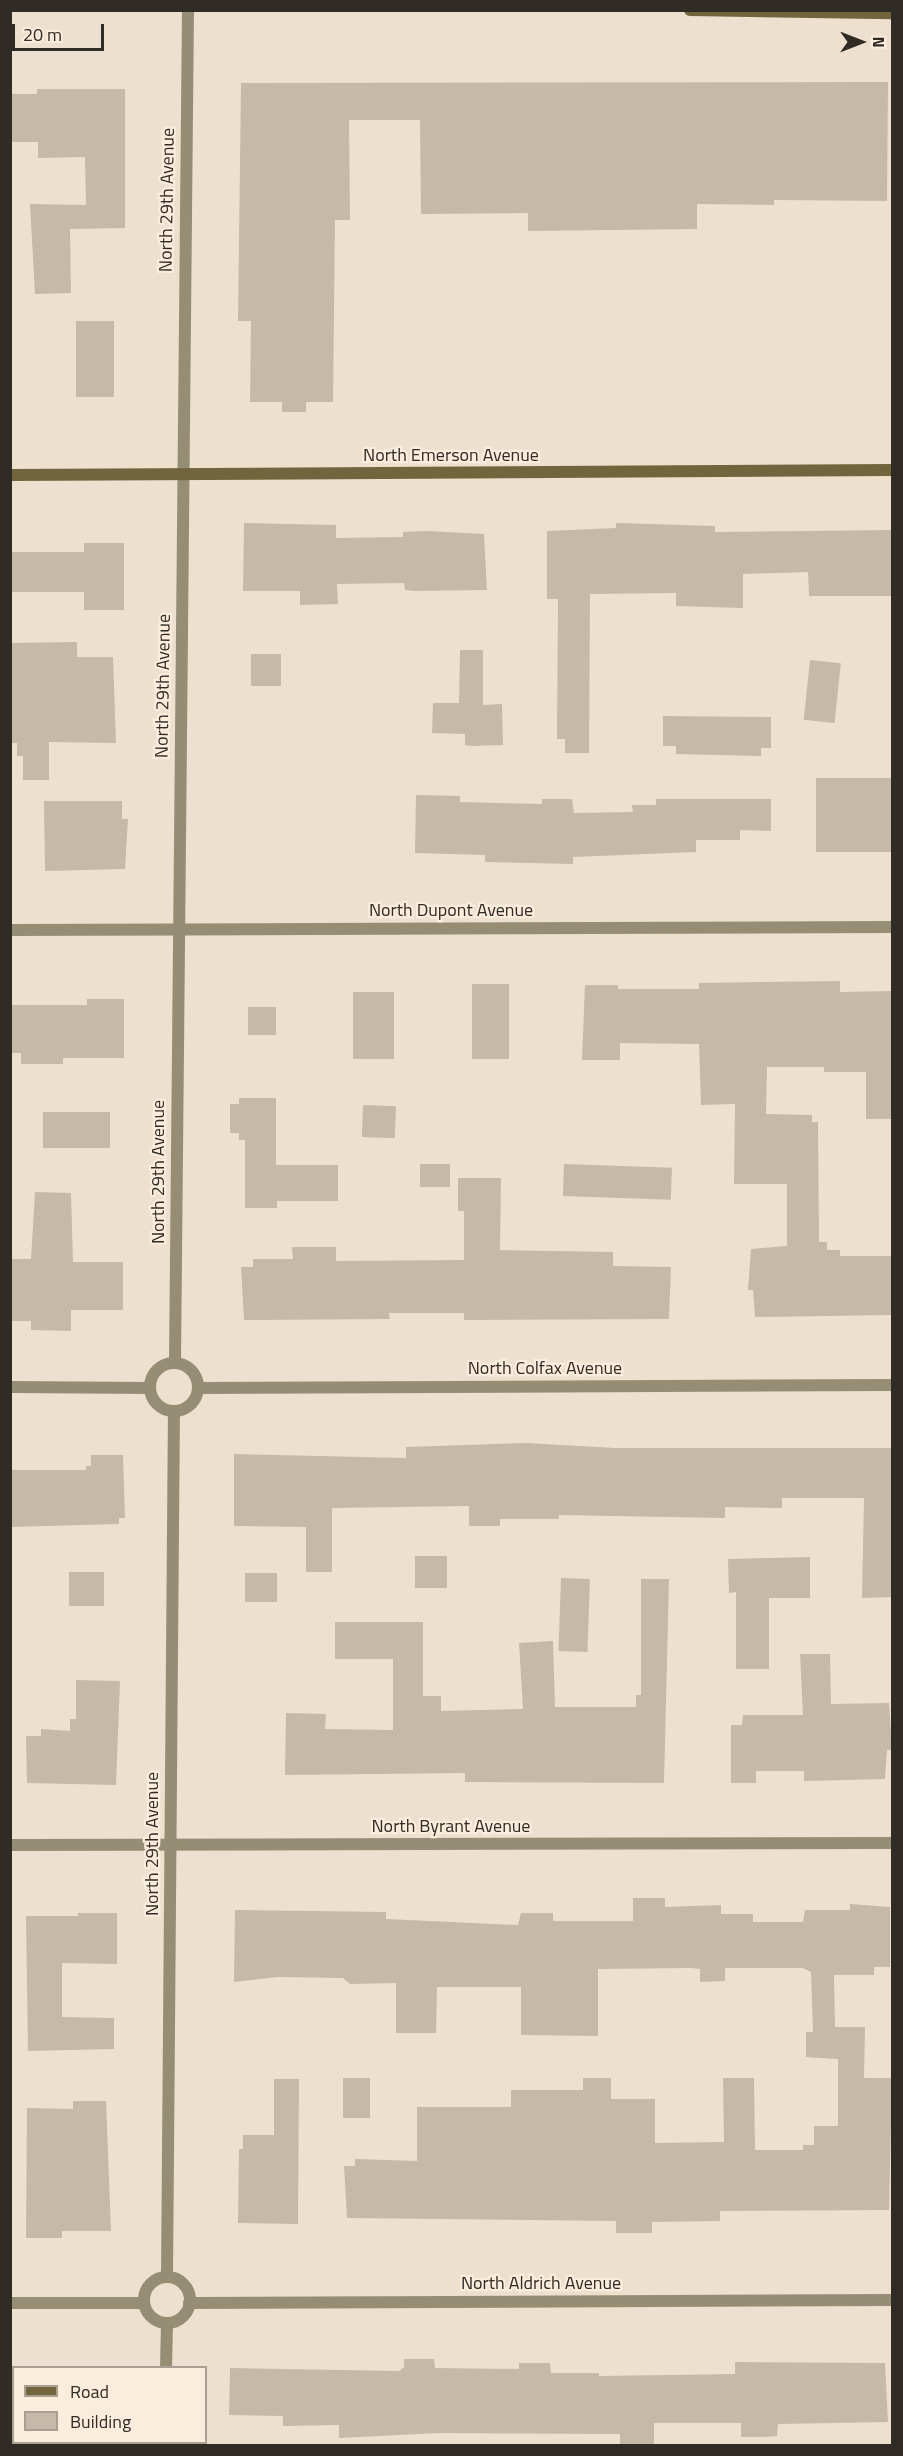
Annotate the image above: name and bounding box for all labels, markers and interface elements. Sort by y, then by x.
scale bar [15,12,106,50]
north arrow [831,12,891,72]
text: 20 m [23,21,62,48]
text: N [867,36,891,48]
street label: North 29th Avenue [155,128,179,272]
street label: North Emerson Avenue [363,444,539,466]
street label: North 29th Avenue [151,614,175,758]
street label: North Dupont Avenue [369,899,533,921]
street label: North 29th Avenue [147,1100,169,1244]
street label: North Colfax Avenue [468,1357,622,1379]
street label: North 29th Avenue [141,1772,163,1916]
street label: North Byrant Avenue [372,1815,530,1837]
street label: North Aldrich Avenue [461,2272,621,2294]
legend [12,2366,207,2444]
text: Road [70,2378,109,2405]
text: Building [70,2408,131,2435]

